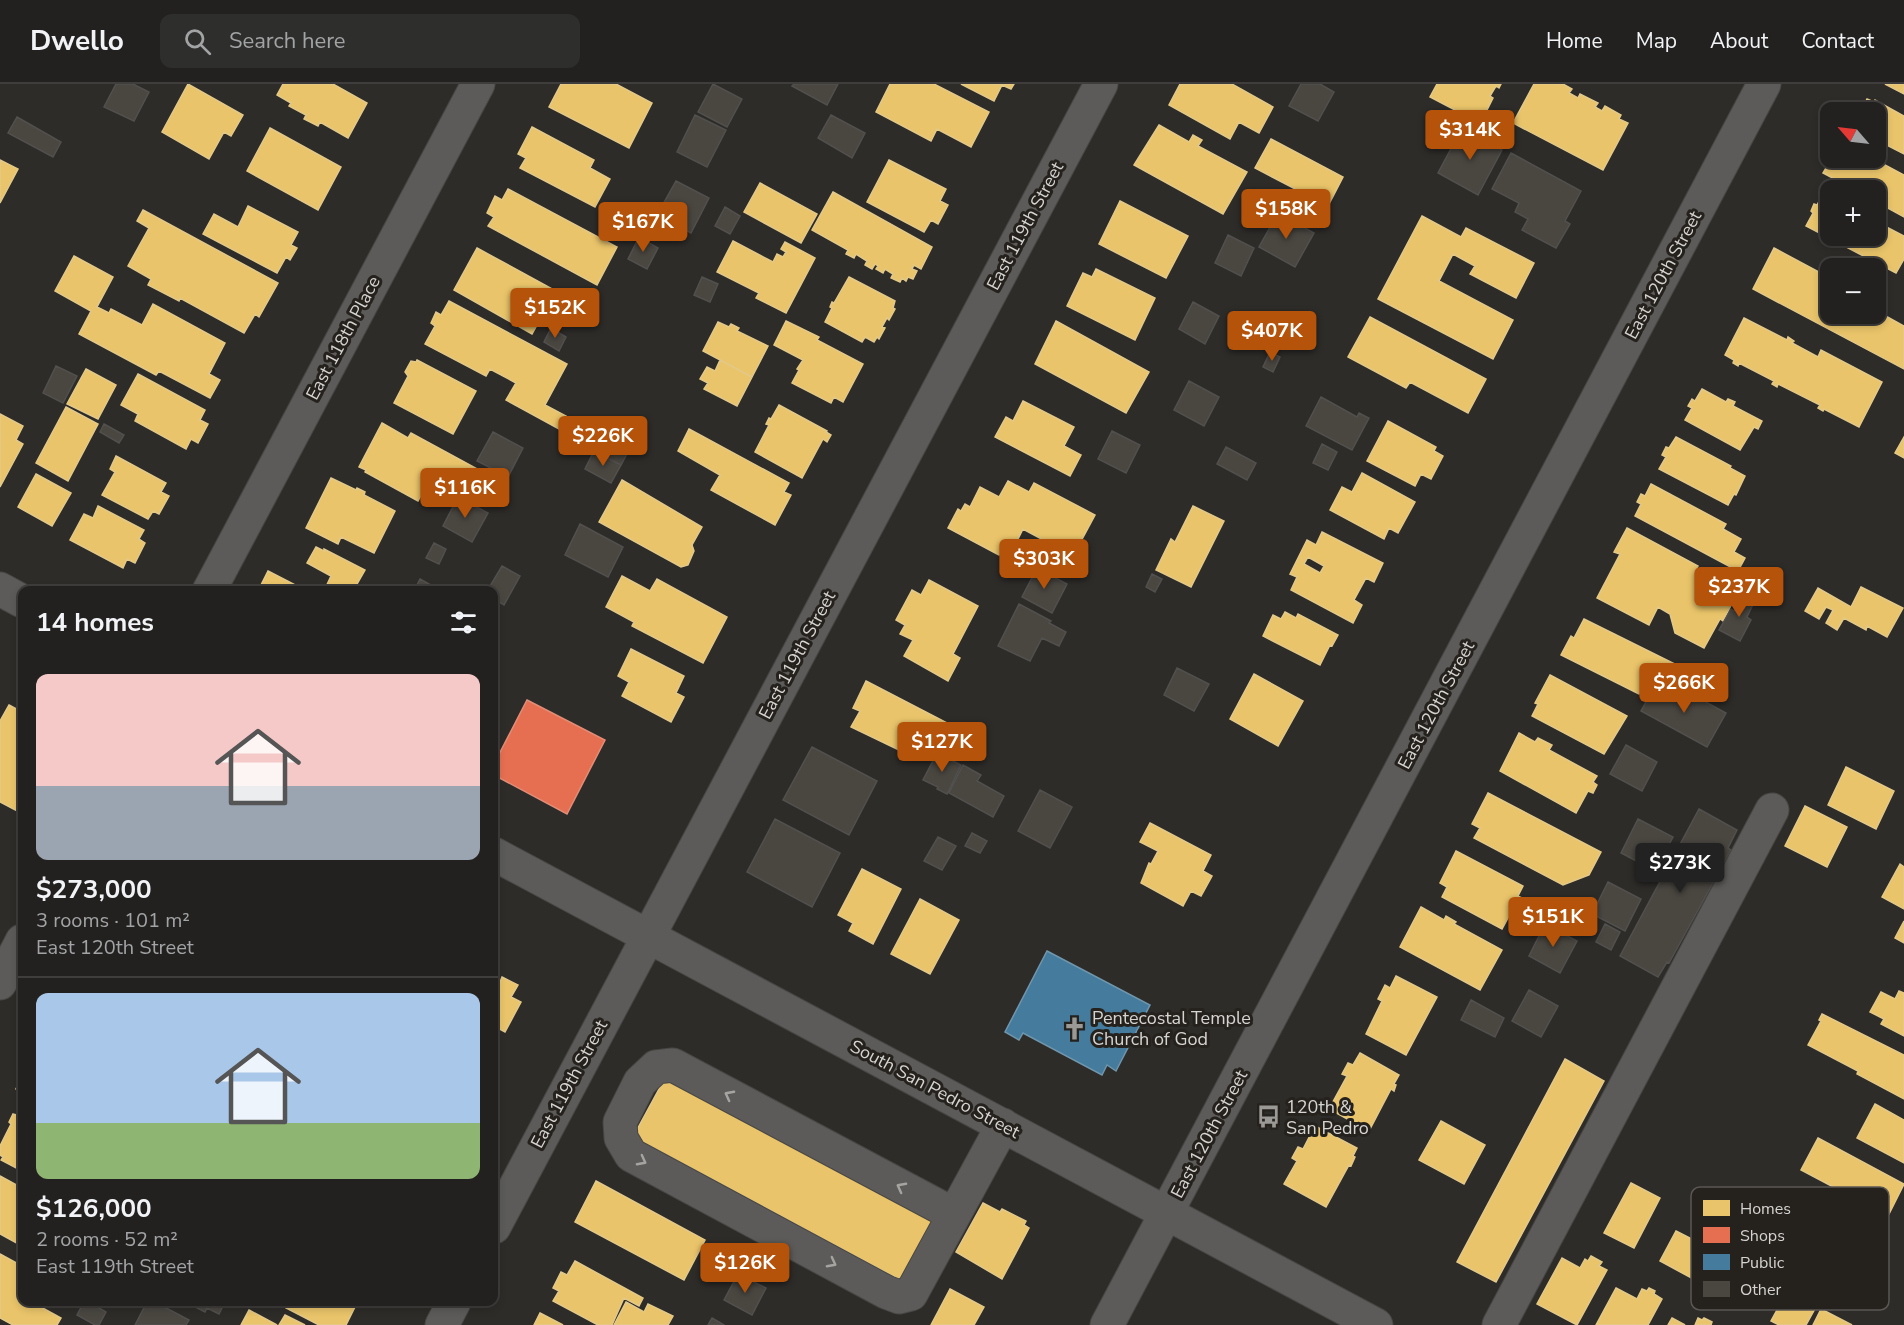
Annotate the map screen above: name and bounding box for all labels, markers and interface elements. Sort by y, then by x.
search box [160,14,580,68]
text: Dwello [30,22,124,60]
icon: search [181,25,214,58]
text: Search here [229,26,346,56]
text: Home [1546,27,1603,55]
text: Map [1636,27,1677,55]
text: About [1710,27,1768,55]
text: Contact [1801,27,1874,55]
north arrow [1820,102,1886,168]
map controls [1820,102,1886,324]
pin: $314K [1428,110,1512,161]
text: $314K [1439,116,1501,143]
street label: East 119th Street [981,157,1069,294]
button: + [1820,180,1886,246]
pin: $158K [1244,189,1328,240]
text: $158K [1255,195,1317,222]
pin: $167K [601,202,685,253]
street label: East 120th Street [1619,206,1707,343]
text: $167K [612,208,674,235]
button: − [1820,258,1886,324]
street label: East 118th Place [300,272,386,404]
pin: $152K [513,288,597,339]
text: $152K [524,294,586,321]
pin: $407K [1230,311,1314,362]
text: $407K [1241,317,1303,344]
pin: $226K [561,416,645,467]
text: $226K [572,422,634,449]
pin: $116K [423,468,507,519]
text: $116K [434,474,496,501]
pin: $303K [1002,539,1086,590]
text: $303K [1013,545,1075,572]
pin: $237K [1697,567,1781,618]
text: $237K [1708,573,1770,600]
street label: East 119th Street [753,586,841,723]
text: 14 homes [36,605,154,640]
icon: filters [447,606,480,639]
street label: East 120th Street [1392,636,1480,773]
pin: $266K [1642,663,1726,714]
text: $266K [1653,669,1715,696]
icon: home [204,713,312,821]
pin: $127K [900,722,984,773]
text: $127K [911,728,973,755]
pin: $273K [1638,843,1722,894]
text: $273K [1649,849,1711,876]
text: $273,000 [36,872,152,907]
pin: $151K [1511,897,1595,948]
text: $151K [1522,903,1584,930]
text: 3 rooms · 101 m² [36,907,190,934]
text: East 120th Street [36,934,194,961]
place label: Pentecostal Temple Church of God [1092,1006,1251,1051]
street label: East 119th Street [525,1015,613,1152]
church icon: Pentecostal Temple Church of God [1061,1015,1087,1041]
icon: home [204,1032,312,1140]
street label: South San Pedro Street [846,1034,1025,1144]
street label: East 120th Street [1165,1065,1253,1202]
one-way arrow [725,1091,735,1102]
place label: 120th & San Pedro [1286,1095,1369,1140]
bus stop icon: 120th & San Pedro [1255,1104,1281,1130]
one-way arrow [635,1154,646,1165]
one-way arrow [897,1183,907,1194]
legend [1691,1187,1889,1310]
text: $126,000 [36,1191,152,1226]
text: Homes [1740,1198,1791,1220]
text: Shops [1740,1225,1785,1247]
text: 2 rooms · 52 m² [36,1226,178,1253]
pin: $126K [703,1243,787,1294]
text: $126K [714,1249,776,1276]
text: Public [1740,1252,1785,1274]
text: East 119th Street [36,1253,194,1280]
one-way arrow [826,1256,837,1268]
text: Other [1740,1279,1781,1301]

